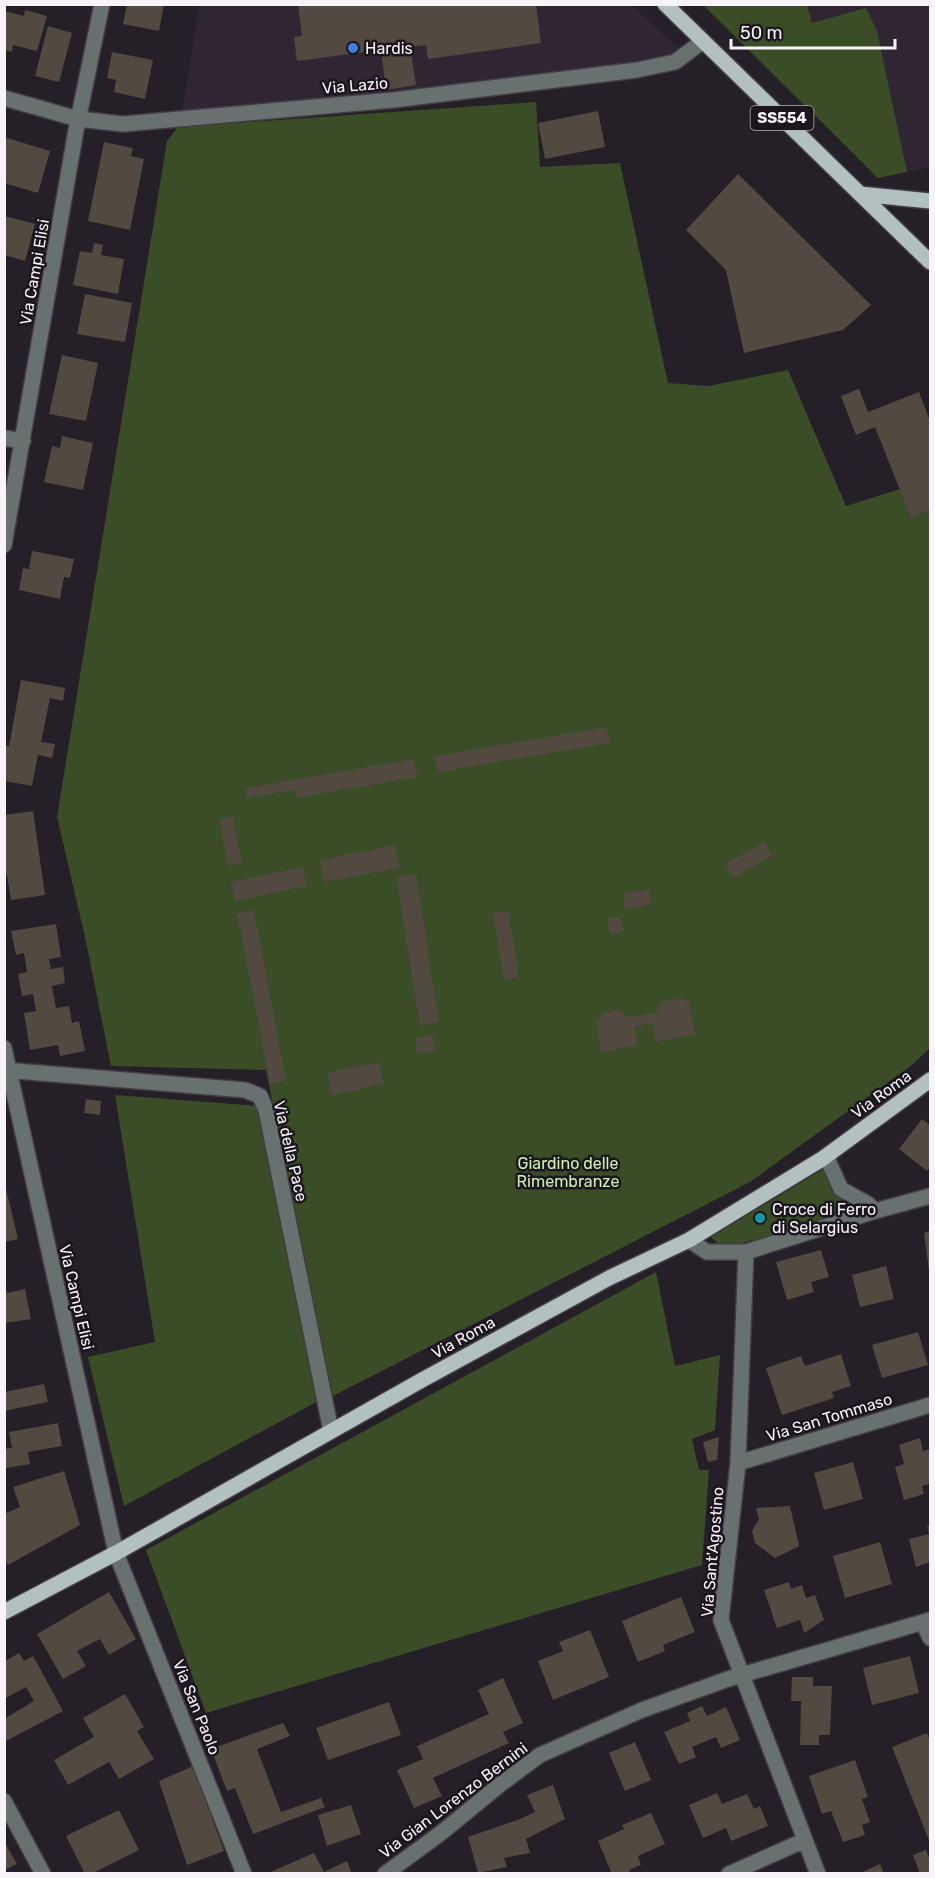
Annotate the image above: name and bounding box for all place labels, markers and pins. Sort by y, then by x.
place label: Hardis [365,39,413,58]
marker: Hardis [346,41,360,55]
place label: Croce di Ferro di Selargius [772,1200,876,1237]
marker: Croce di Ferro di Selargius [753,1211,767,1225]

